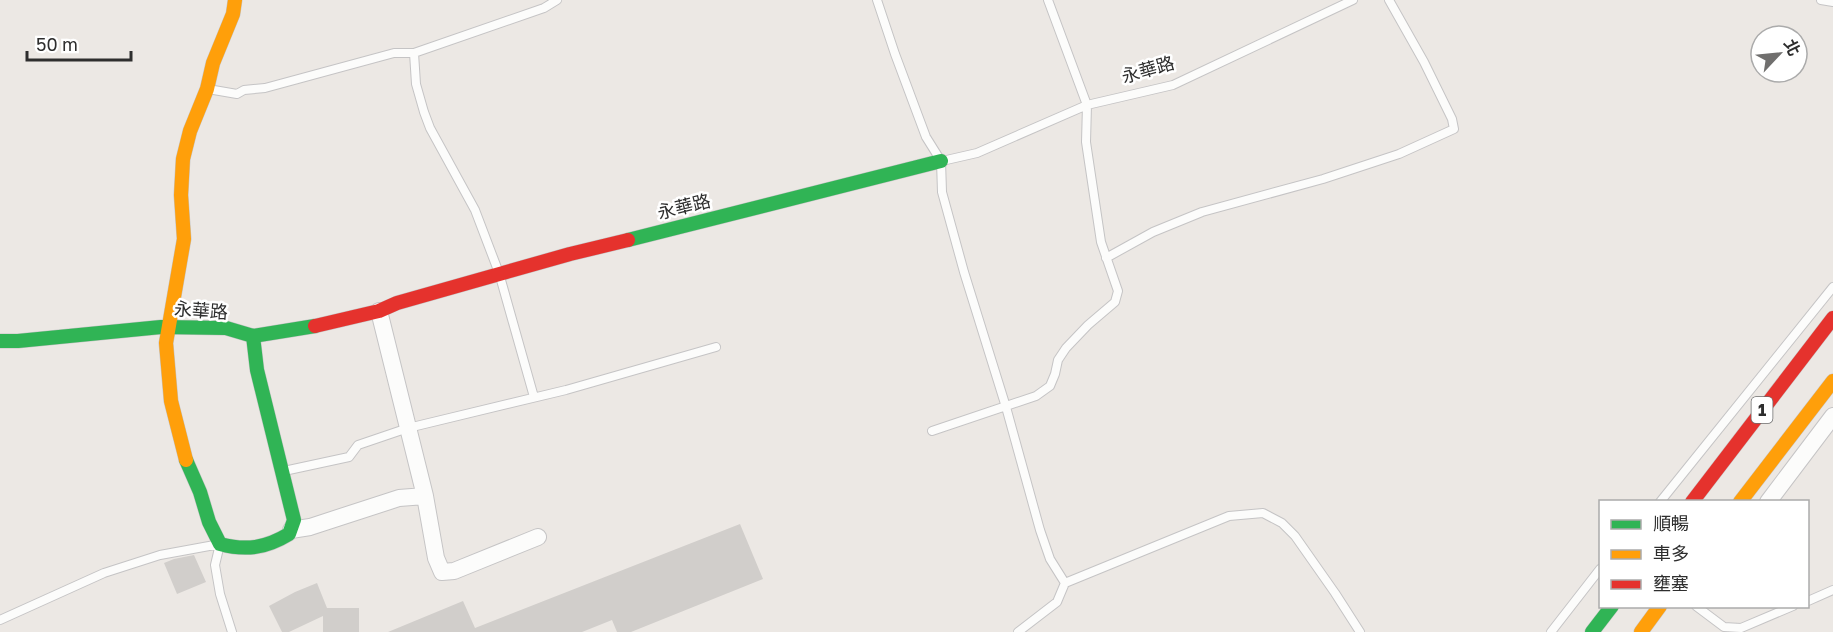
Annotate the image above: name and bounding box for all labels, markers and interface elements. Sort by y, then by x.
scale bar [27,24,130,62]
north arrow [1749,24,1809,84]
text: 50 m [36,33,78,55]
text: 北 [1780,36,1805,59]
street label: 永華路 [1119,51,1177,87]
street label: 永華路 [655,189,713,223]
street label: 永華路 [173,297,229,323]
road number: 1 [1752,397,1772,423]
legend [1599,500,1809,608]
text: 順暢 [1653,512,1689,534]
text: 車多 [1653,542,1689,564]
text: 壅塞 [1653,572,1689,594]

